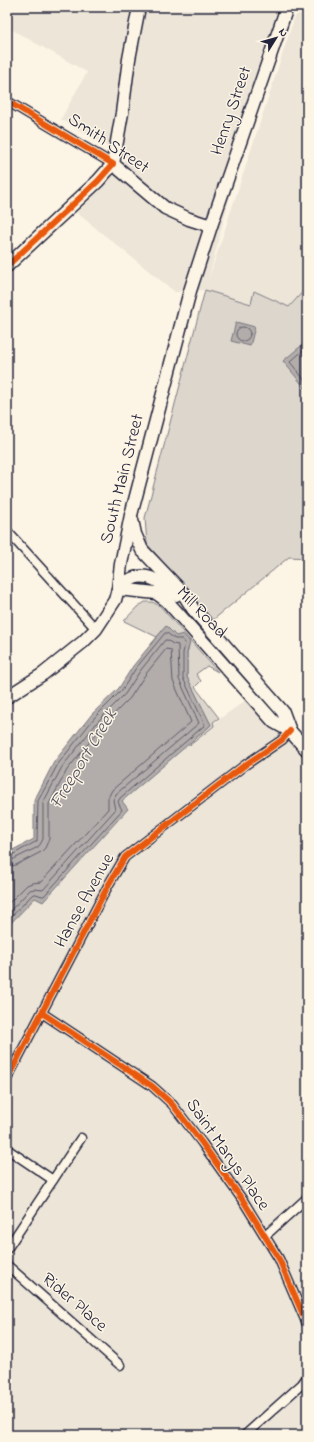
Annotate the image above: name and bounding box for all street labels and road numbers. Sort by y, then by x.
street label: Henry Street [205,63,259,159]
street label: Smith Street [62,107,154,181]
street label: South Main Street [94,411,152,547]
street label: Mill Road [169,581,233,645]
street label: Hanse Avenue [48,848,122,953]
street label: Saint Marys Place [178,1093,276,1217]
street label: Rider Place [35,1267,113,1340]

